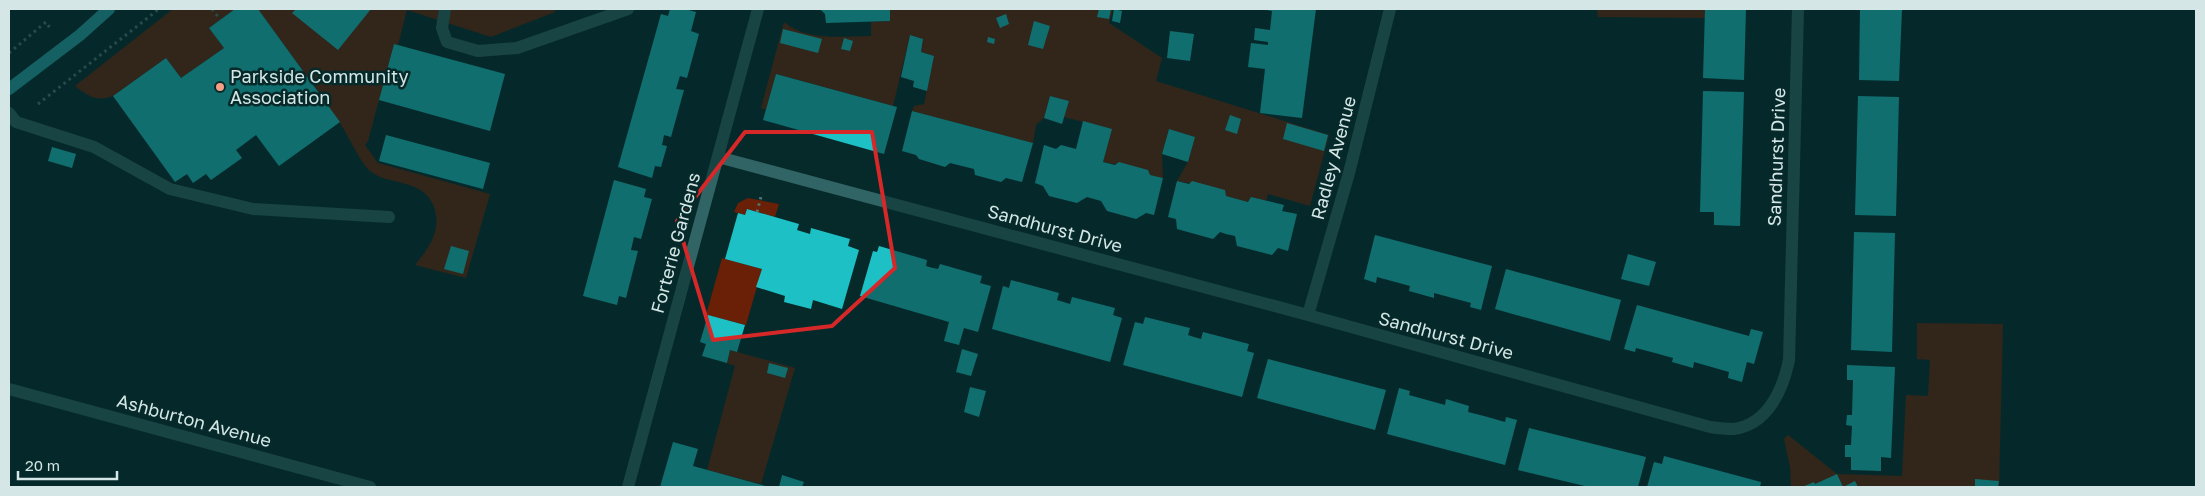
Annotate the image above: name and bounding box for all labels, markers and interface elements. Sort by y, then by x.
place label: Parkside Community Association [230,65,409,108]
marker: Parkside Community Association [214,81,226,93]
street label: Sandhurst Drive [1763,87,1789,227]
street label: Radley Avenue [1306,94,1360,222]
street label: Forterie Gardens [646,170,704,316]
street label: Sandhurst Drive [985,199,1125,257]
street label: Sandhurst Drive [1376,306,1516,364]
street label: Ashburton Avenue [115,389,274,451]
scale bar [18,448,116,480]
text: 20 m [25,456,60,474]

